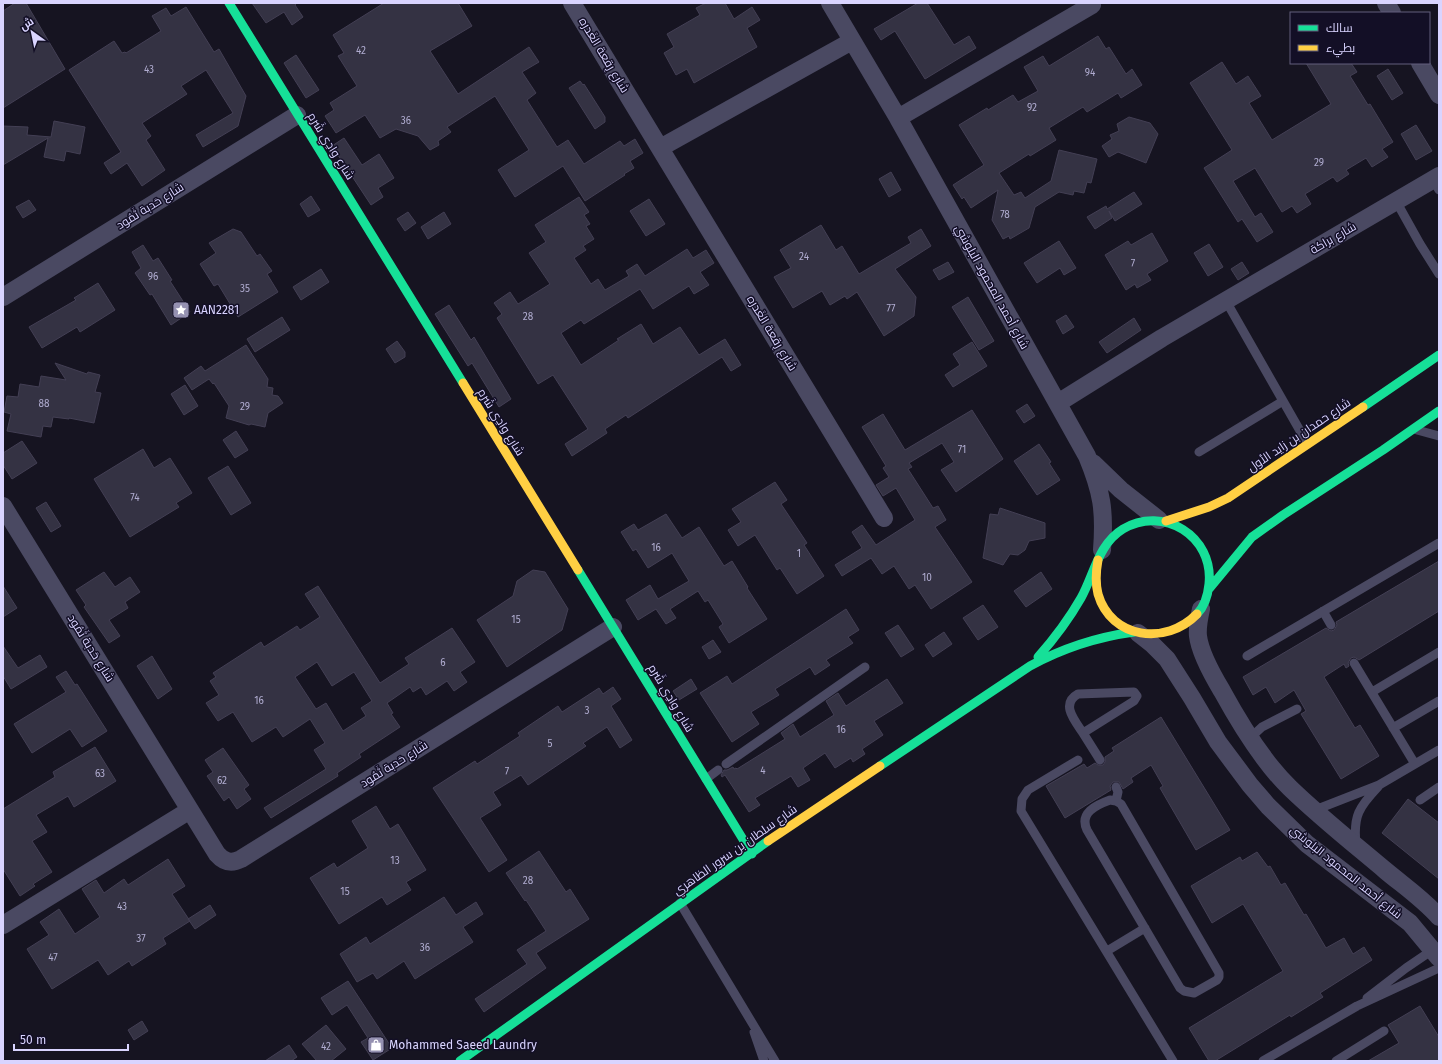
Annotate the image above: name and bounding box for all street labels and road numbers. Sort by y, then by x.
street label: شارع رِقعة الغَدره [575,15,632,96]
street label: شارع وادِي شَرم [302,110,358,184]
street label: شارع حَدبة ثَمُود [113,179,187,233]
street label: شارع براكة [1307,219,1359,258]
street label: شارع أحمد المحمود البلوشي [949,222,1033,353]
street label: شارع رِقعة الغَدره [743,293,800,374]
street label: شارع وادِي شَرم [472,386,528,460]
street label: شارع حمدان بن زايد الأول [1245,395,1354,476]
street label: شارع حَدبة ثَمُود [64,611,118,685]
street label: شارع وادِي شَرم [643,661,697,736]
street label: شارع حَدبة ثَمُود [357,737,431,791]
street label: شارع سلطان بن سرور الظاهري [671,802,801,901]
street label: شارع أحمد المحمود البلوشي [1285,822,1405,924]

